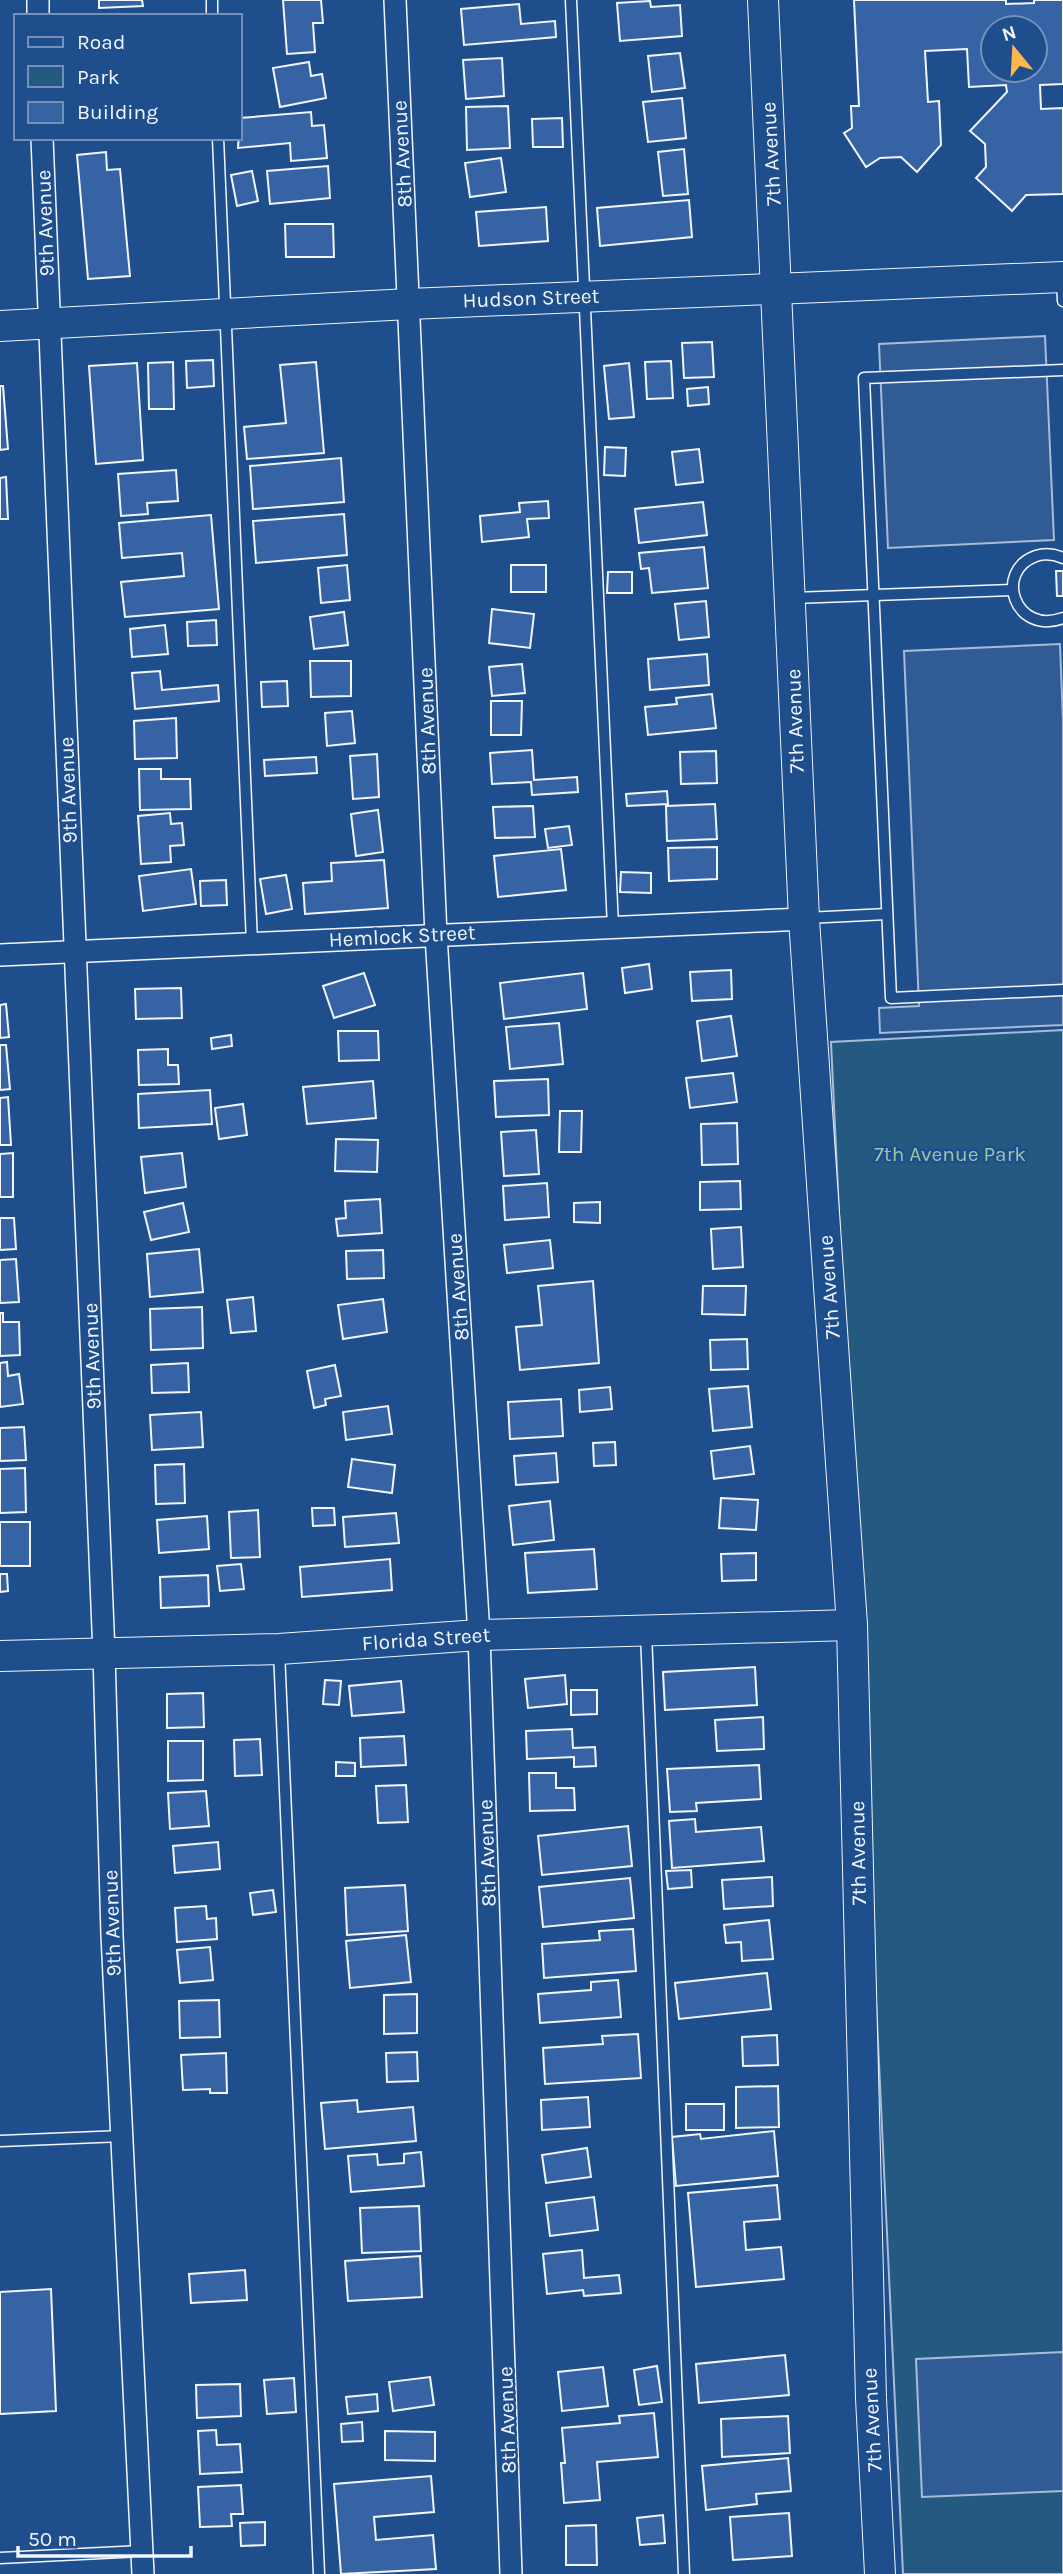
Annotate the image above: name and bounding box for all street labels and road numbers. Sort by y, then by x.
street label: 8th Avenue [387,100,417,208]
street label: 7th Avenue [756,101,786,207]
street label: 9th Avenue [31,169,59,277]
street label: Hudson Street [462,284,600,312]
street label: 8th Avenue [413,667,441,775]
street label: 7th Avenue [781,668,809,774]
street label: 9th Avenue [54,736,82,844]
street label: Hemlock Street [328,920,476,952]
street label: 8th Avenue [442,1233,474,1341]
street label: 7th Avenue [813,1234,845,1340]
street label: 9th Avenue [78,1302,106,1410]
street label: Florida Street [361,1623,491,1655]
street label: 8th Avenue [473,1799,501,1907]
street label: 7th Avenue [845,1801,871,1905]
street label: 9th Avenue [98,1869,126,1977]
street label: 8th Avenue [493,2366,521,2474]
street label: 7th Avenue [857,2367,887,2473]

